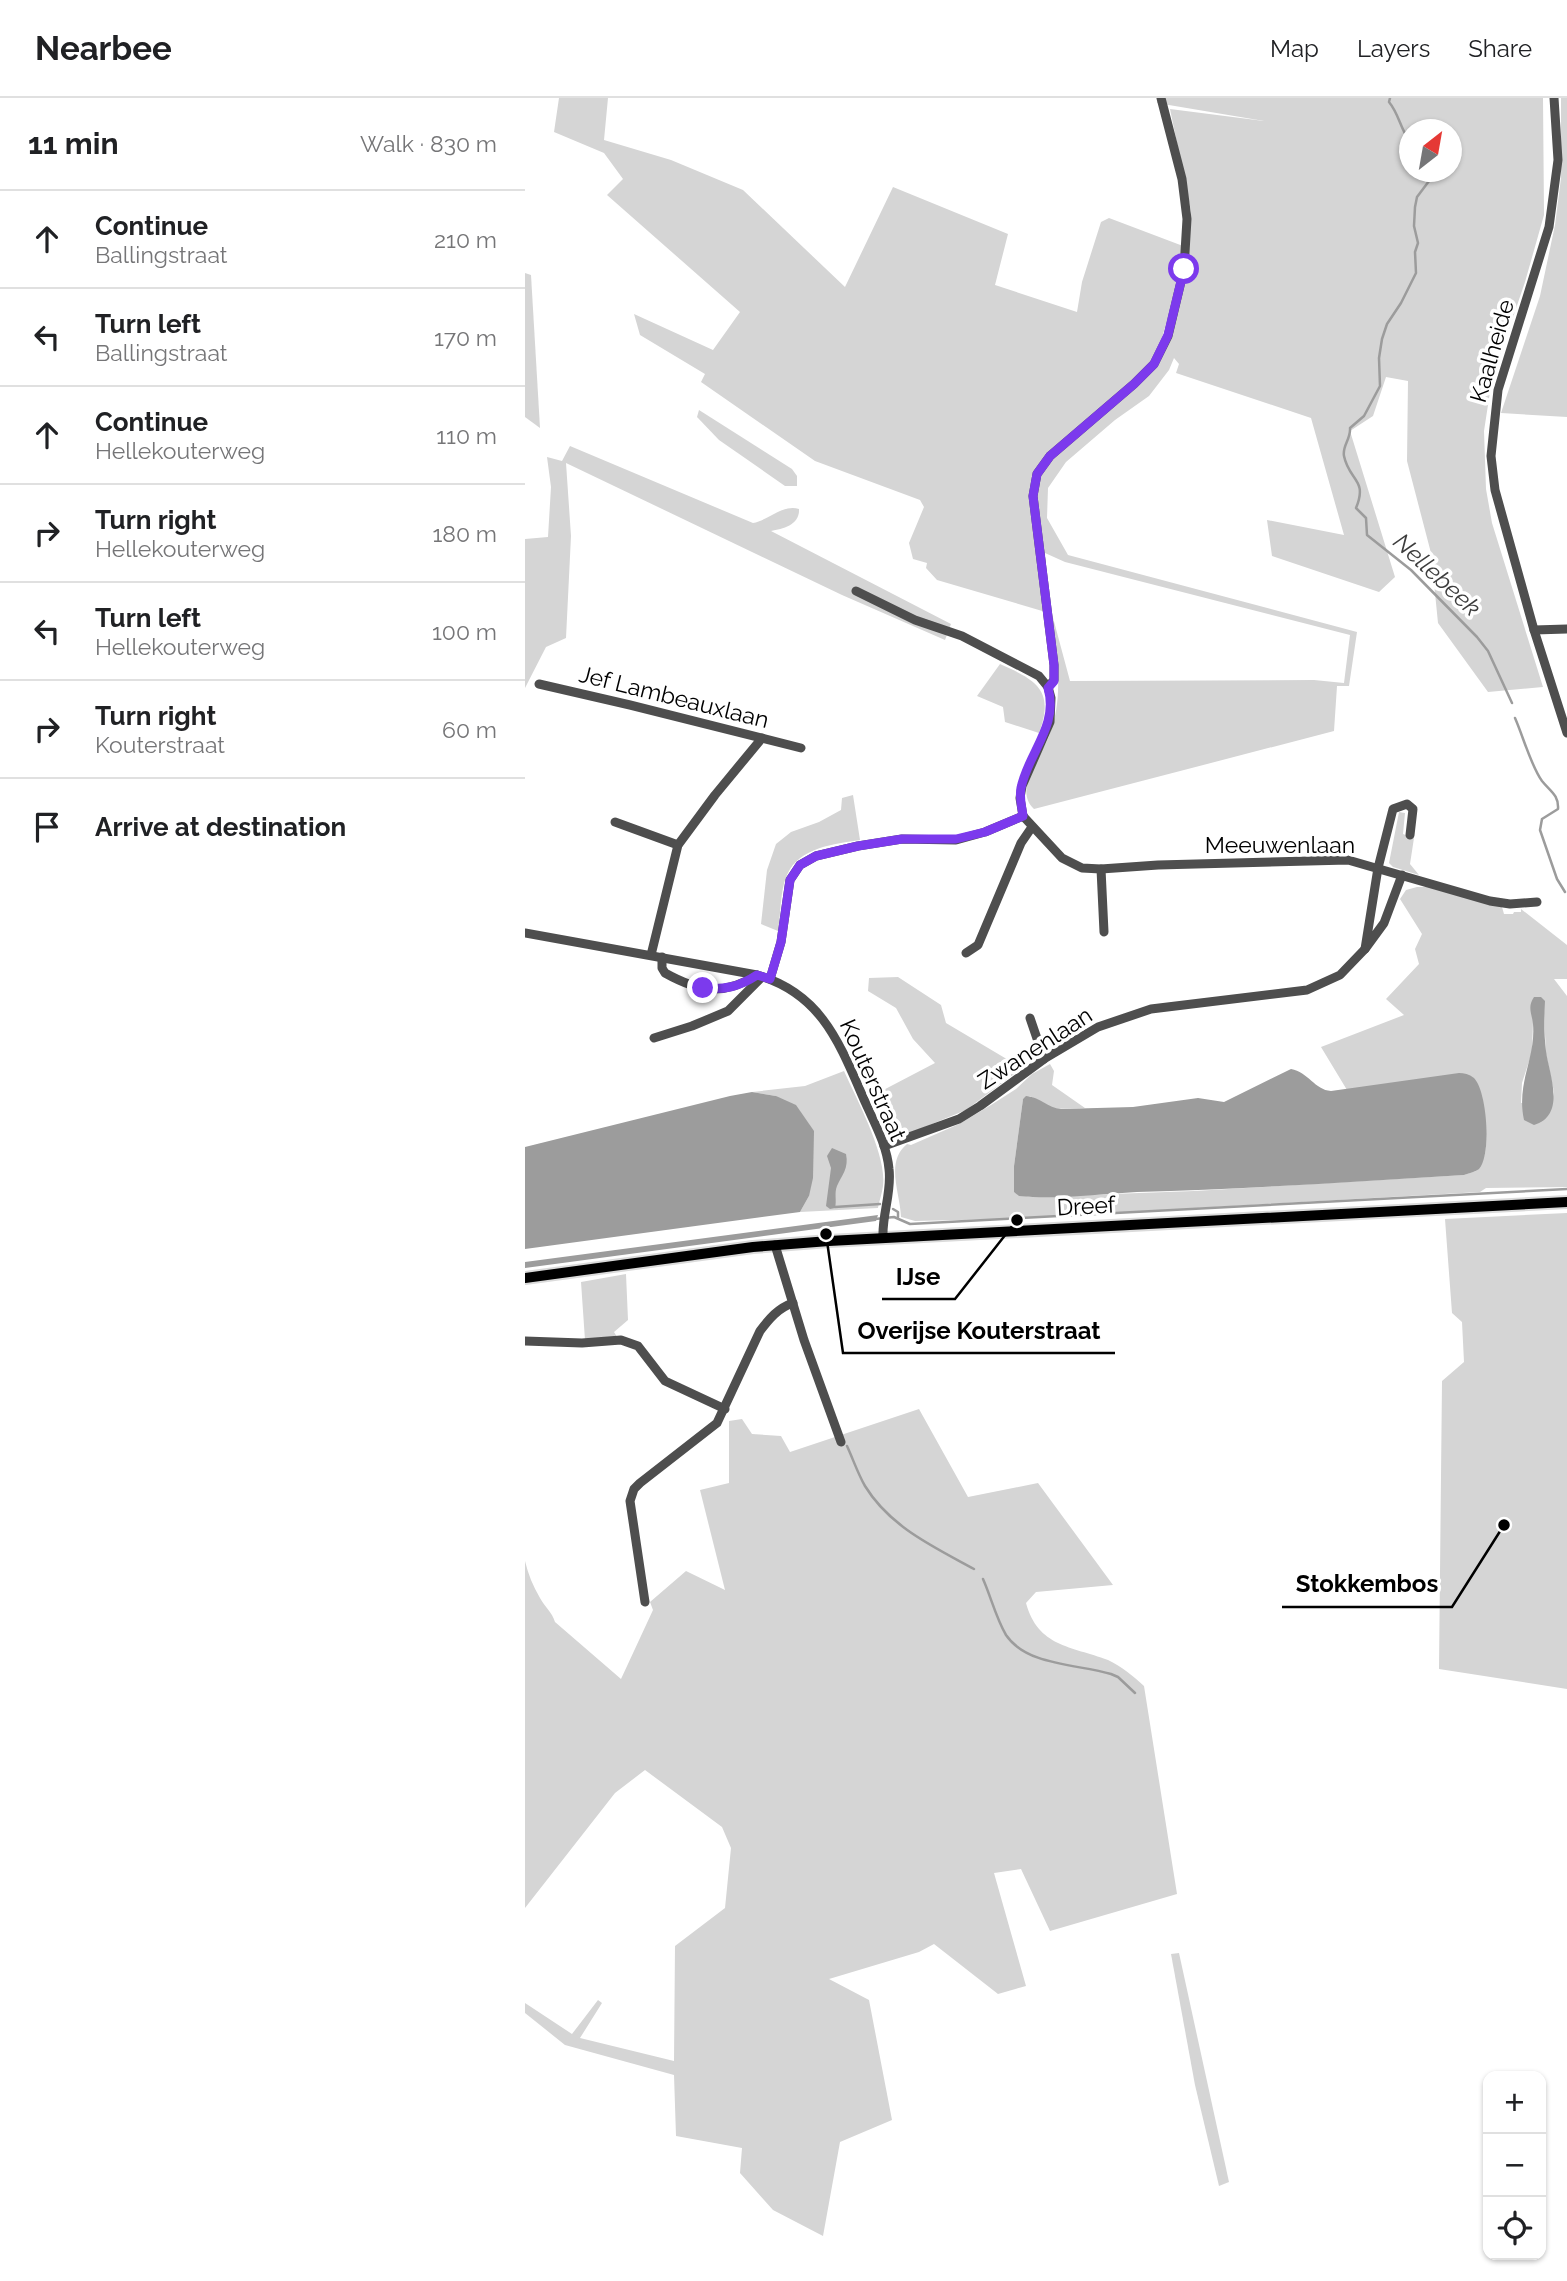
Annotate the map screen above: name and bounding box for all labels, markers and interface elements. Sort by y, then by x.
text: Nearbee [35,29,172,68]
text: Map [1270,34,1319,63]
text: Layers [1357,34,1430,63]
text: Share [1468,34,1532,63]
north arrow [1399,119,1462,182]
text: 11 min [28,126,119,161]
text: Walk · 830 m [360,130,497,157]
text: Continue [95,211,208,241]
icon: ahead [28,220,66,258]
text: 210 m [434,226,497,253]
text: Ballingstraat [95,241,228,268]
route start [1168,253,1199,284]
street label: Kaalheide [1464,296,1519,405]
text: Turn left [95,309,201,339]
icon: left [28,318,66,356]
text: 170 m [434,324,497,351]
text: Ballingstraat [95,339,228,366]
text: Continue [95,407,208,437]
icon: ahead [28,416,66,454]
text: 110 m [436,422,497,449]
text: Hellekouterweg [95,437,265,464]
text: Turn right [95,505,216,535]
icon: right [28,514,66,552]
text: 180 m [432,520,497,547]
water label: Nellebeek [1388,527,1487,622]
text: Hellekouterweg [95,535,265,562]
text: Turn left [95,603,201,633]
icon: left [28,612,66,650]
text: 100 m [432,618,497,645]
text: Hellekouterweg [95,633,265,660]
street label: Jef Lambeauxlaan [576,660,772,733]
text: Turn right [95,701,216,731]
icon: right [28,710,66,748]
text: 60 m [442,716,497,743]
text: Kouterstraat [95,731,225,758]
icon: arrive [28,808,66,846]
text: Arrive at destination [95,812,346,842]
street label: Meeuwenlaan [1205,831,1355,858]
route end [687,972,718,1003]
street label: Zwanenlaan [973,1001,1097,1094]
street label: Kouterstraat [835,1015,912,1145]
street label: Dreef [1056,1190,1117,1221]
callout: IJse [882,1254,955,1299]
text: IJse [896,1262,940,1291]
callout: Overijse Kouterstraat [843,1308,1115,1353]
text: Overijse Kouterstraat [857,1316,1101,1345]
callout: Stokkembos [1282,1562,1452,1607]
text: Stokkembos [1296,1569,1438,1598]
map controls [1483,2071,1546,2260]
button: + [1483,2071,1546,2134]
button: − [1483,2134,1546,2197]
button: locate [1483,2197,1546,2260]

